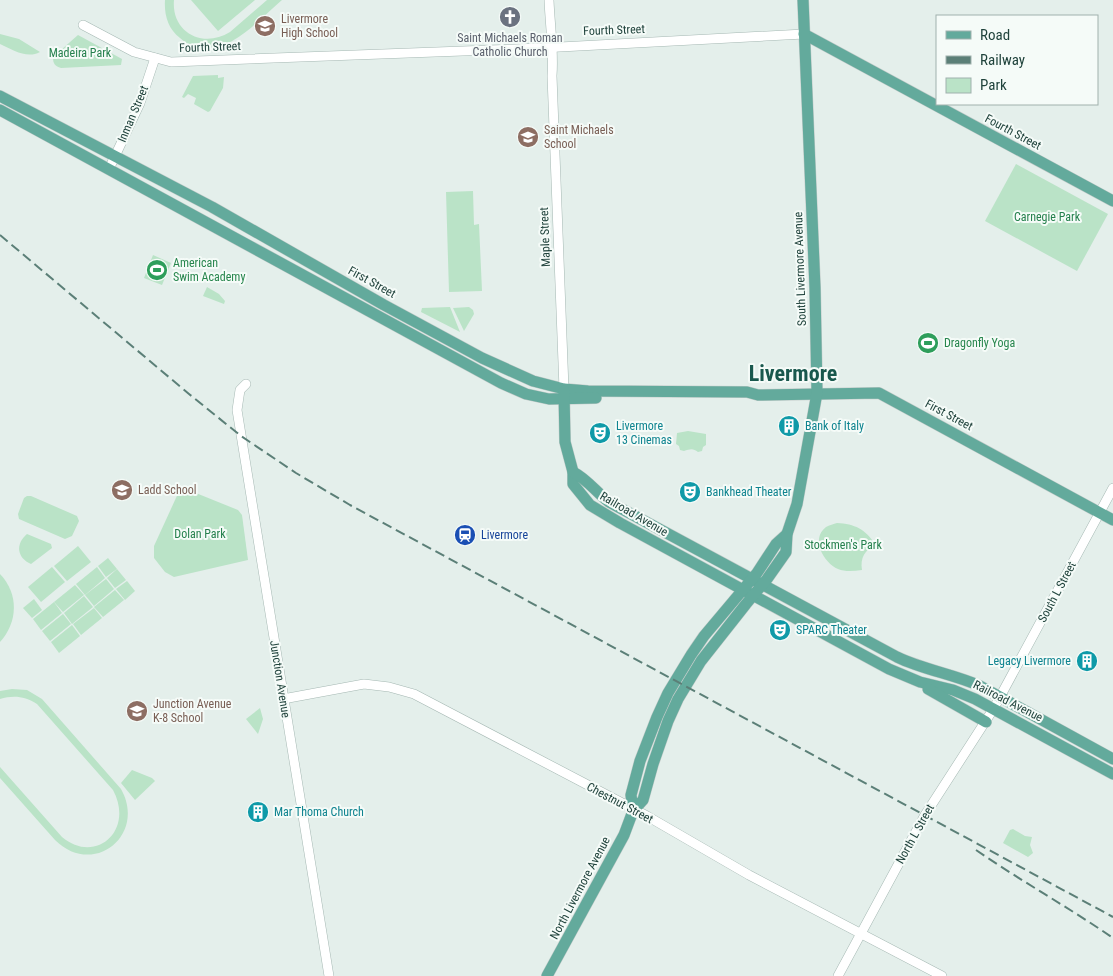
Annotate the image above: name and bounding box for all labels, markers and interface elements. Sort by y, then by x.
church icon: Saint Michaels Roman Catholic Church [498,5,522,29]
place label: Livermore High School [281,12,338,40]
school or university icon: Livermore High School [253,14,277,38]
legend [936,15,1098,105]
street label: Fourth Street [583,22,645,38]
text: Road [980,26,1010,44]
place label: Saint Michaels Roman Catholic Church [457,31,563,59]
street label: Fourth Street [179,39,241,55]
park label: Madeira Park [49,46,112,60]
text: Railway [980,51,1025,69]
text: Park [980,76,1007,94]
street label: Inman Street [115,83,151,144]
street label: Fourth Street [983,111,1044,153]
place label: Saint Michaels School [544,123,614,151]
school or university icon: Saint Michaels School [516,125,540,149]
street label: Maple Street [537,206,553,267]
park label: Carnegie Park [1014,210,1081,224]
street label: South Livermore Avenue [791,211,809,326]
place label: American Swim Academy [173,256,245,284]
sports icon: American Swim Academy [145,258,169,282]
street label: First Street [346,263,399,301]
sports icon: Dragonfly Yoga [916,331,940,355]
place label: Dragonfly Yoga [944,336,1015,350]
district label: Livermore [749,361,837,386]
street label: First Street [923,397,976,434]
building icon: Bank of Italy [777,414,801,438]
place label: Livermore 13 Cinemas [616,419,672,447]
place label: Bank of Italy [805,419,864,433]
theatre icon: Livermore 13 Cinemas [588,421,612,445]
school or university icon: Ladd School [110,478,134,502]
theatre icon: Bankhead Theater [678,480,702,504]
place label: Ladd School [138,483,196,497]
place label: Bankhead Theater [706,485,792,499]
street label: Railroad Avenue [598,489,671,539]
station icon: Livermore [453,523,477,547]
park label: Dolan Park [174,527,226,541]
place label: Livermore [481,528,528,542]
park label: Stockmen's Park [804,538,882,552]
street label: South L Street [1035,559,1079,625]
theatre icon: SPARC Theater [768,618,792,642]
place label: SPARC Theater [796,623,867,637]
street label: Junction Avenue [267,639,293,719]
building icon: Legacy Livermore [1075,649,1099,673]
place label: Legacy Livermore [988,654,1071,668]
street label: Railroad Avenue [971,677,1045,725]
place label: Junction Avenue K-8 School [153,697,232,725]
school or university icon: Junction Avenue K-8 School [125,699,149,723]
street label: Chestnut Street [584,780,656,827]
building icon: Mar Thoma Church [246,800,270,824]
street label: North L Street [893,801,937,866]
place label: Mar Thoma Church [274,805,364,819]
street label: North Livermore Avenue [547,834,613,942]

